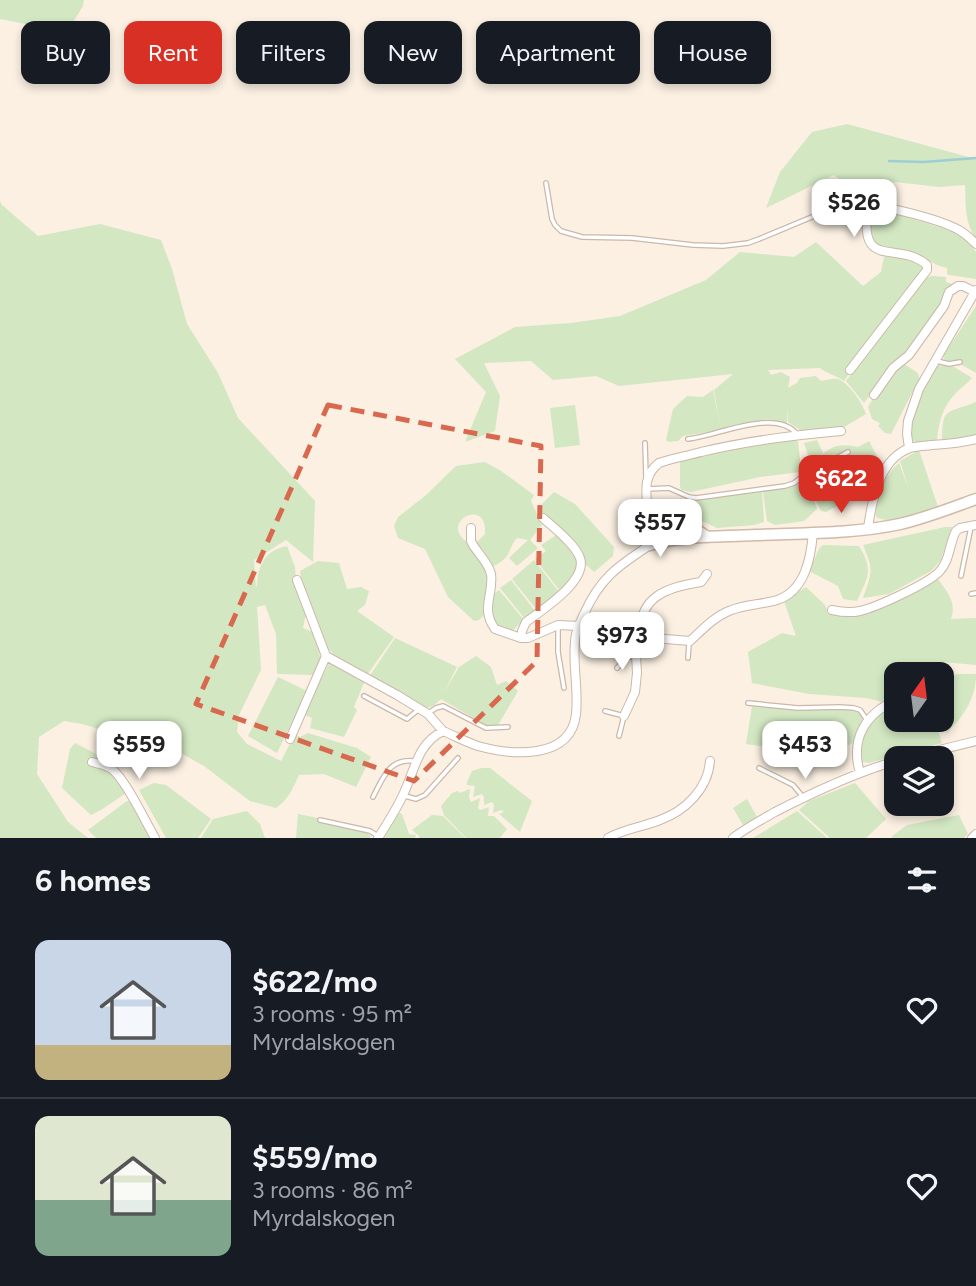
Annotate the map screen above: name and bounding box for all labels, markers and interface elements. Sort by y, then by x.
chip: Buy [21,21,110,84]
chip: Rent [124,21,222,84]
chip: Filters [236,21,350,84]
chip: New [364,21,462,84]
chip: Apartment [476,21,640,84]
chip: House [654,21,771,84]
pin: $526 [813,180,895,239]
text: $526 [828,188,880,216]
pin: $622 [800,456,882,515]
text: $622 [815,464,867,492]
pin: $557 [619,500,701,559]
text: $557 [634,508,686,536]
pin: $973 [581,612,663,672]
text: $973 [596,621,648,649]
north arrow [884,662,954,732]
map controls [884,662,954,816]
pin: $559 [98,722,180,781]
pin: $453 [764,722,846,781]
text: $559 [113,730,165,758]
text: $453 [778,730,832,758]
button: layers [884,746,954,816]
icon: filters [903,861,941,899]
text: 6 homes [35,862,151,899]
text: $622/mo [252,963,377,1000]
icon: home [91,968,175,1052]
icon: heart [903,991,941,1029]
text: 3 rooms · 95 m² [252,1000,412,1028]
text: Myrdalskogen [252,1028,395,1056]
text: $559/mo [252,1139,377,1176]
icon: home [91,1144,175,1228]
icon: heart [903,1167,941,1205]
text: 3 rooms · 86 m² [252,1176,413,1204]
text: Myrdalskogen [252,1204,395,1232]

